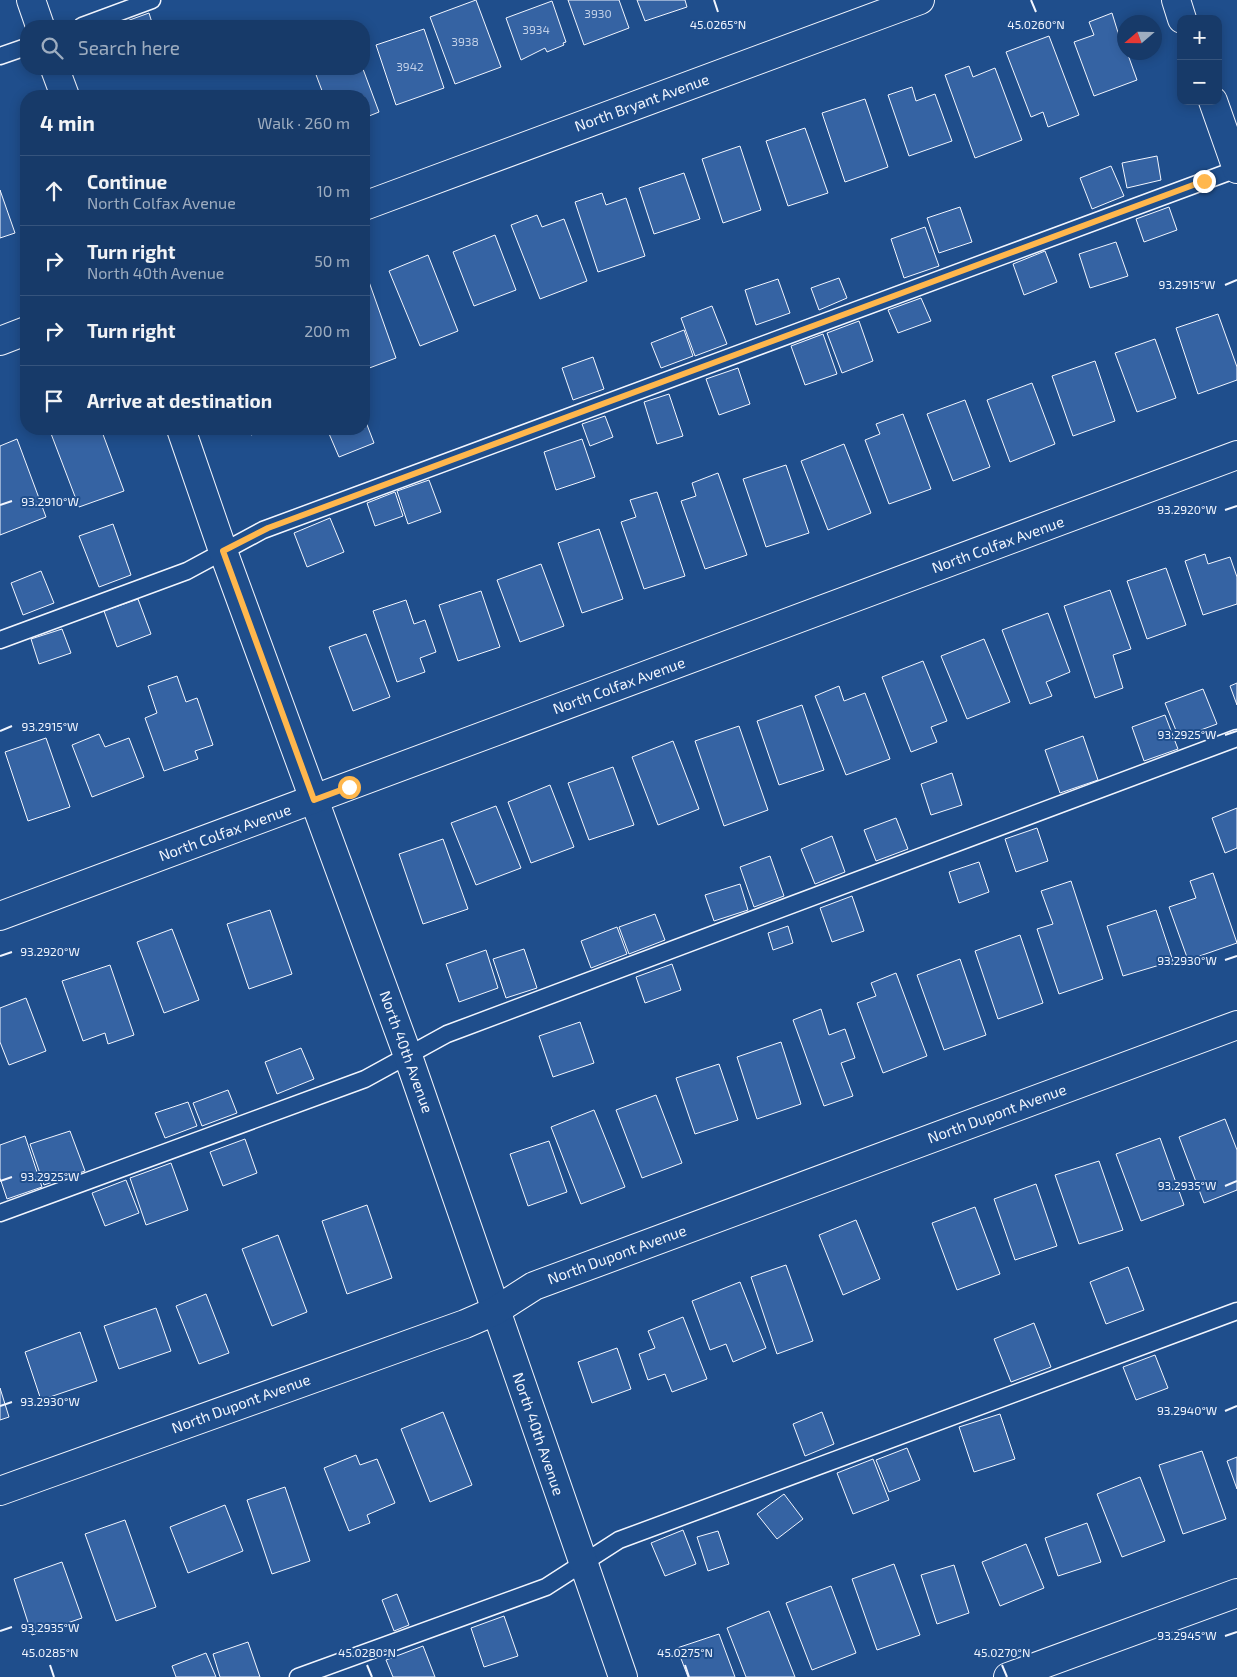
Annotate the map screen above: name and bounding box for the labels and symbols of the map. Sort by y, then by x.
house number: 3930 [584,6,612,20]
north arrow [1117,15,1162,60]
text: 45.0265°N [690,17,746,31]
text: 45.0260°N [1007,17,1065,31]
house number: 3934 [522,22,550,36]
house number: 3938 [451,34,479,48]
house number: 3942 [396,59,424,73]
street label: North Bryant Avenue [572,69,711,135]
route end [1193,170,1216,193]
text: 93.2915°W [1159,277,1215,291]
text: 93.2910°W [21,494,79,508]
text: 93.2920°W [1157,502,1217,516]
street label: North Colfax Avenue [929,512,1066,576]
street label: North Colfax Avenue [550,653,687,717]
text: 93.2915°W [22,719,78,733]
text: 93.2925°W [1158,727,1216,741]
route start [338,776,361,799]
street label: North Colfax Avenue [156,800,293,864]
text: 93.2920°W [20,944,80,958]
text: 93.2930°W [1157,953,1217,967]
street label: North 40th Avenue [376,988,437,1115]
street label: North Dupont Avenue [925,1080,1068,1147]
text: 93.2925°W [21,1169,79,1183]
text: 93.2935°W [1158,1178,1216,1192]
street label: North Dupont Avenue [545,1221,688,1288]
street label: North Dupont Avenue [169,1370,312,1437]
street label: North 40th Avenue [509,1370,568,1498]
text: 93.2930°W [20,1394,80,1408]
text: 93.2940°W [1157,1403,1217,1417]
text: 93.2935°W [21,1620,79,1634]
text: 93.2945°W [1157,1628,1217,1642]
text: 45.0285°N [21,1645,79,1659]
text: 45.0280°N [338,1645,396,1659]
text: 45.0275°N [657,1645,713,1659]
text: 45.0270°N [974,1645,1030,1659]

